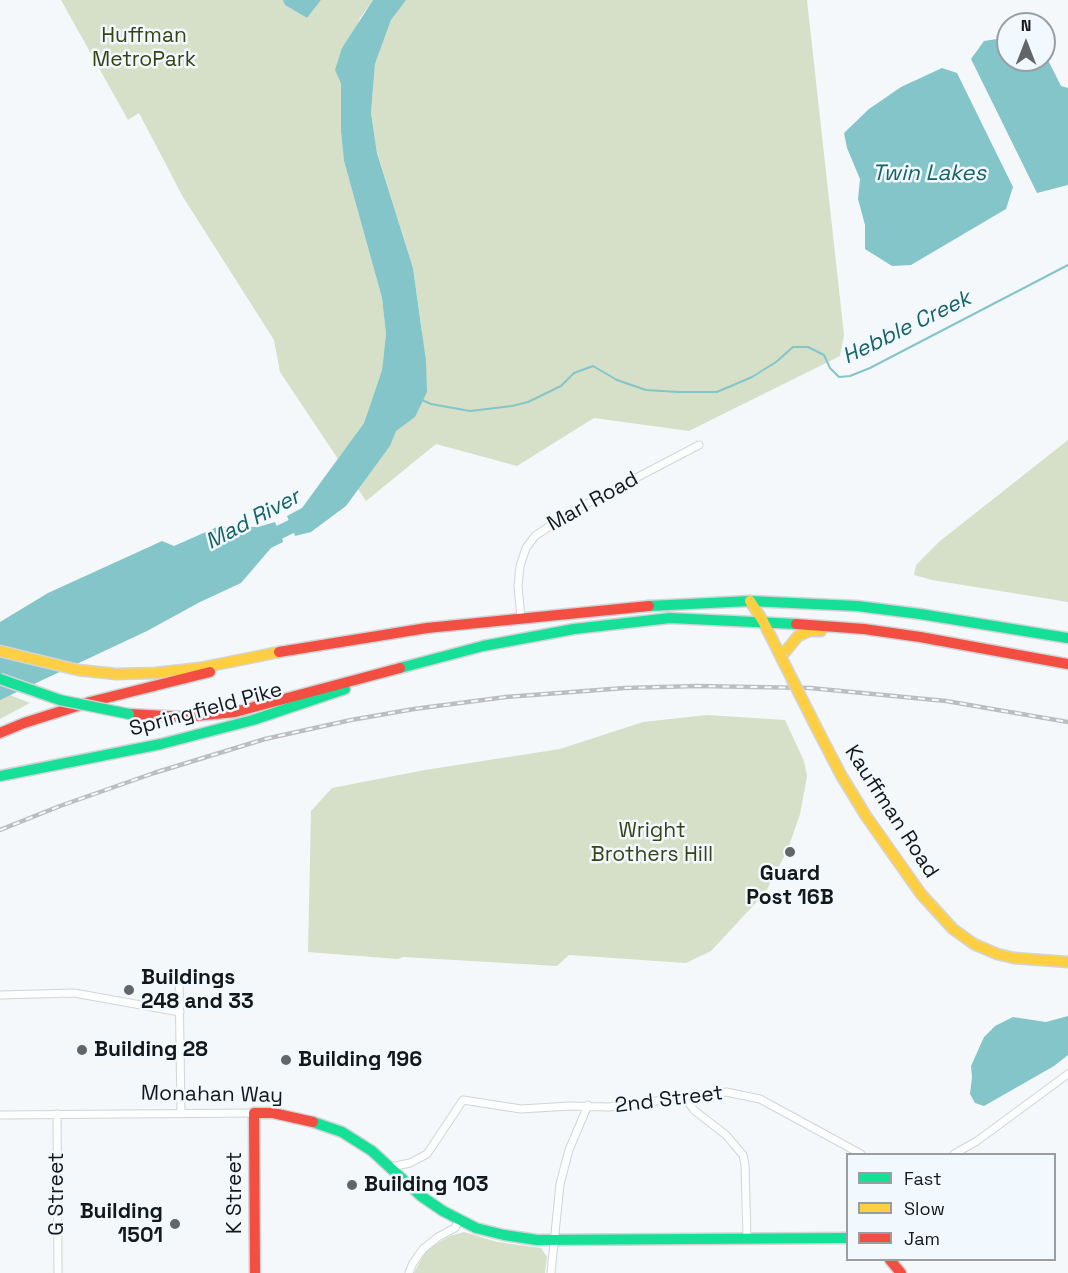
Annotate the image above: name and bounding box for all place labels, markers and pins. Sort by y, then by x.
marker: Guard Post 16B [783,845,797,859]
place label: Guard Post 16B [746,861,834,911]
place label: Buildings 248 and 33 [141,965,254,1015]
marker: Buildings 248 and 33 [122,983,136,997]
place label: Building 28 [94,1037,208,1063]
marker: Building 28 [75,1043,89,1057]
place label: Building 196 [298,1047,422,1073]
marker: Building 196 [279,1053,293,1067]
place label: Building 103 [364,1172,489,1198]
marker: Building 103 [345,1178,359,1192]
place label: Building 1501 [80,1199,163,1249]
marker: Building 1501 [168,1217,182,1231]

